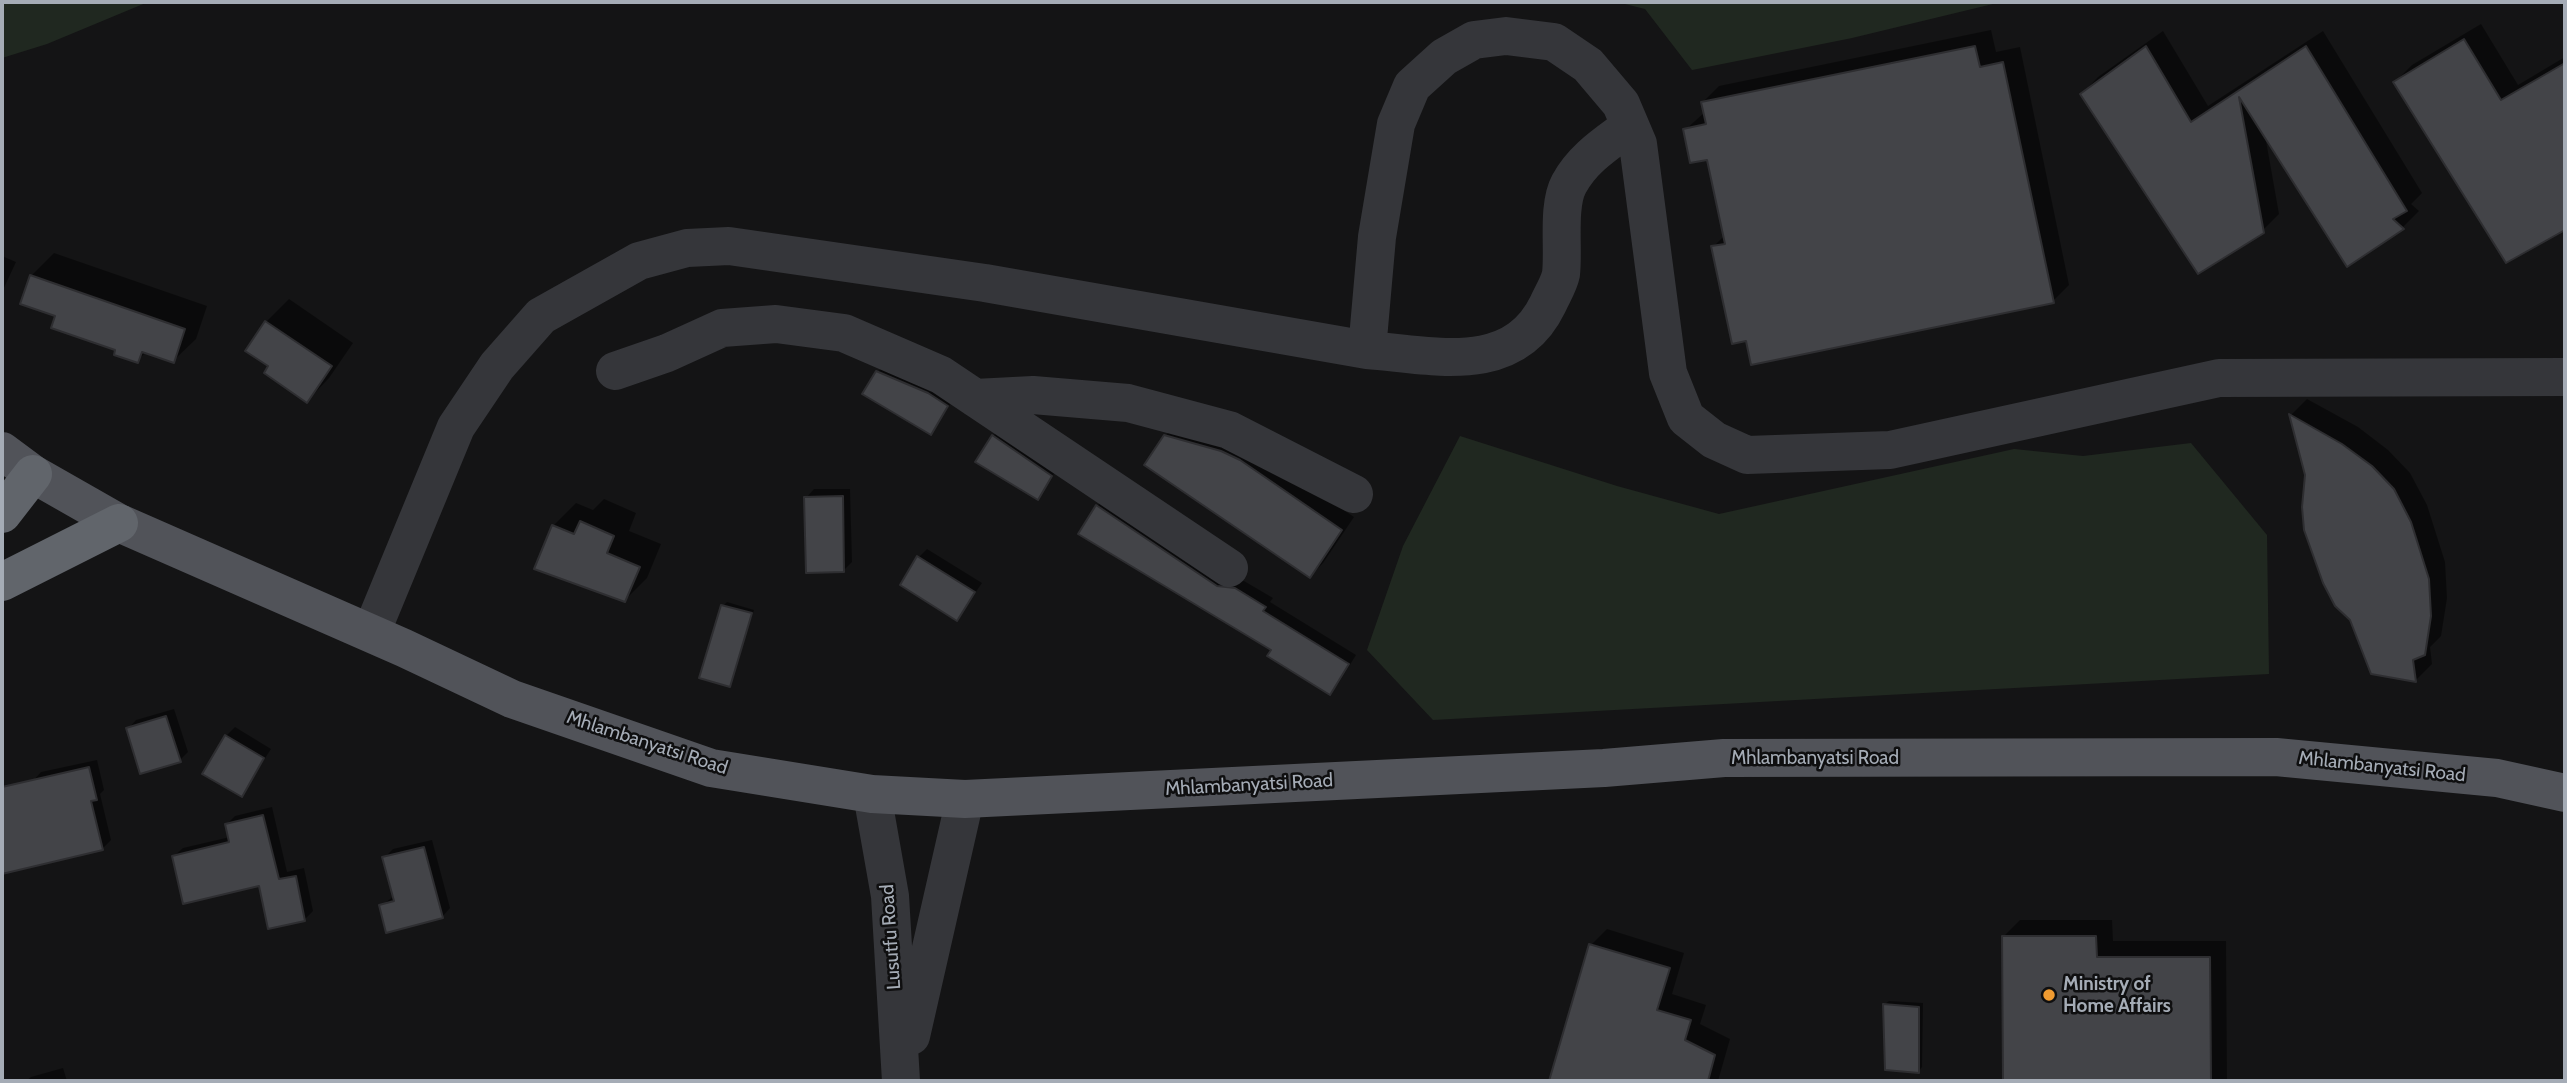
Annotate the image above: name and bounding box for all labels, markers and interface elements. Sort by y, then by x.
street label: Mhlambanyatsi Road [564,706,730,780]
street label: Mhlambanyatsi Road [1731,747,1899,769]
street label: Mhlambanyatsi Road [2297,747,2467,787]
street label: Mhlambanyatsi Road [1165,769,1333,801]
street label: Lusutfu Road [876,884,906,990]
place label: Ministry of Home Affairs [2063,973,2171,1017]
marker: Ministry of Home Affairs [2041,987,2057,1003]

